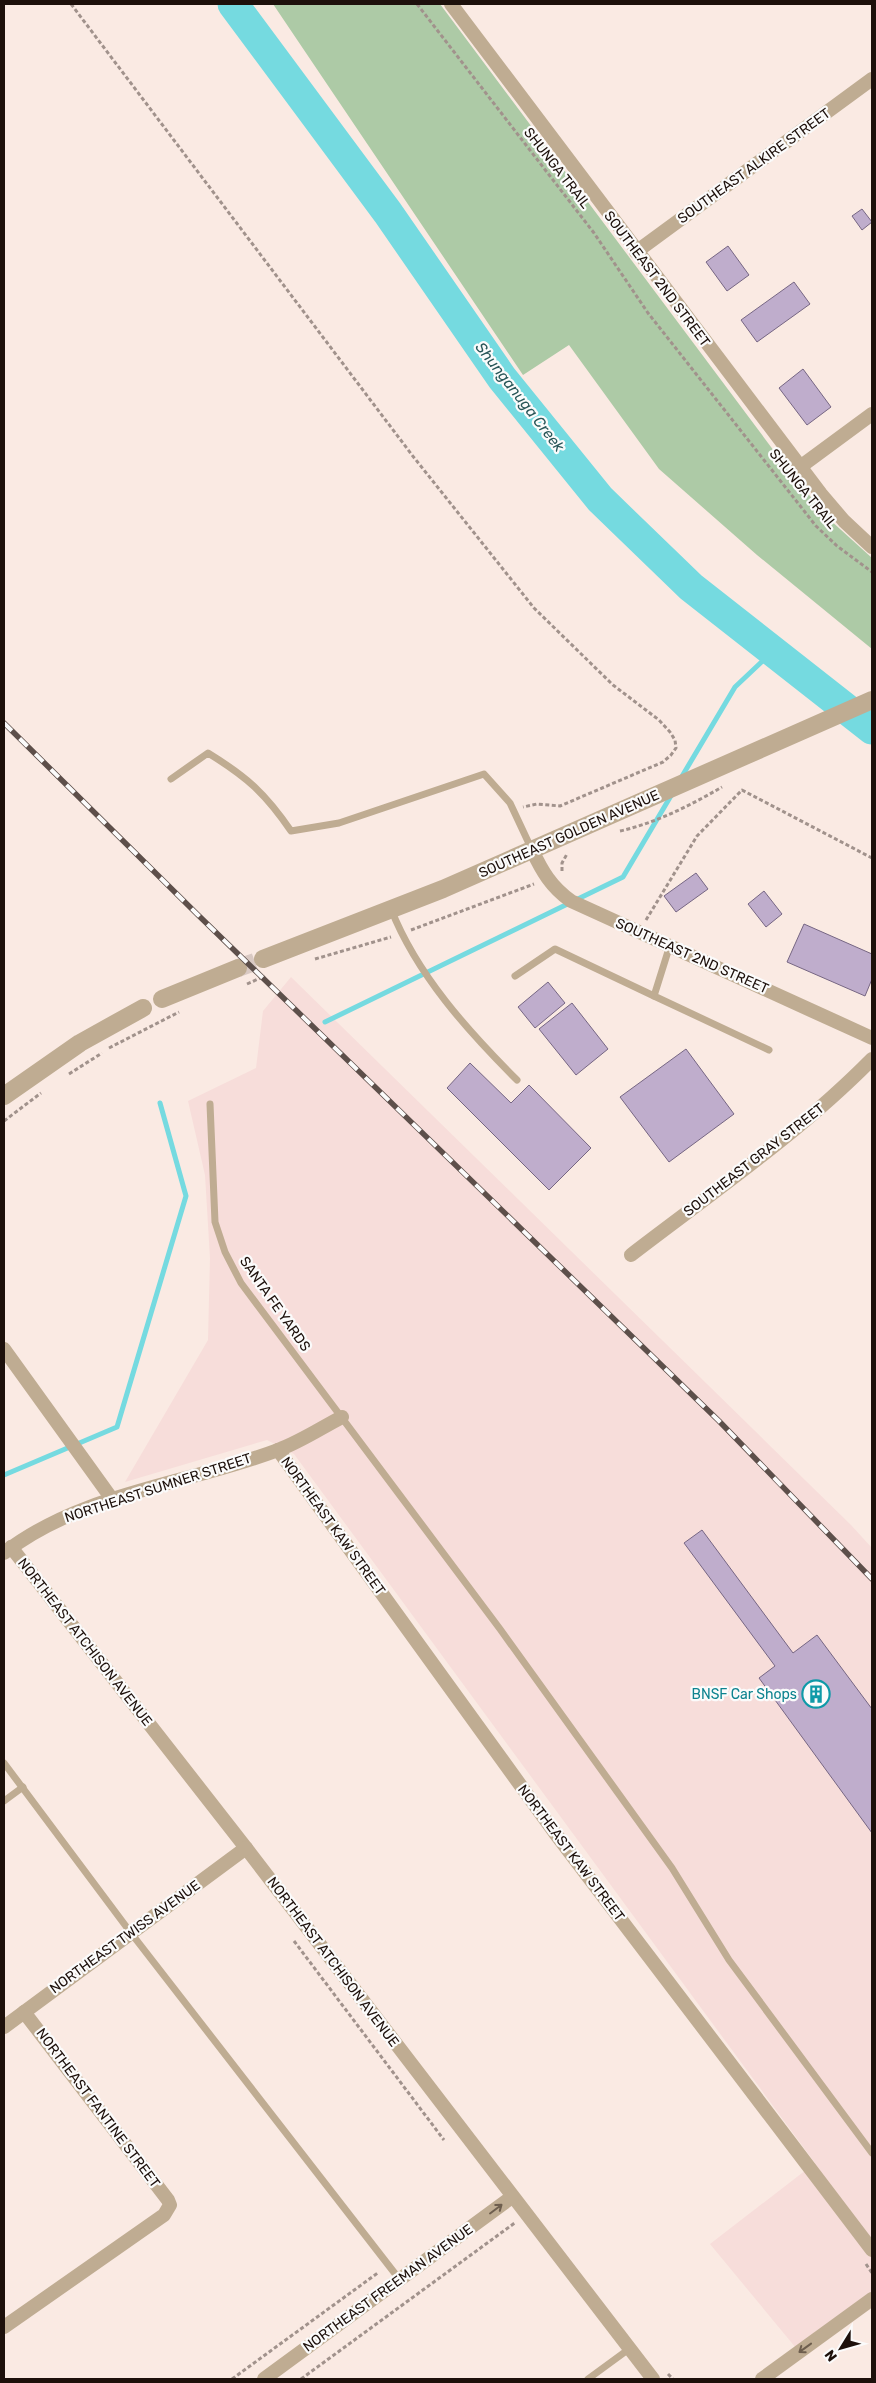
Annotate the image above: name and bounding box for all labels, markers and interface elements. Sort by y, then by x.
street label: SOUTHEAST ALKIRE STREET [674,105,834,227]
street label: SHUNGA TRAIL [520,124,594,212]
street label: SOUTHEAST 2ND STREET [600,208,714,350]
water label: Shunganuga Creek [472,339,568,456]
street label: SHUNGA TRAIL [766,446,841,533]
street label: SOUTHEAST GOLDEN AVENUE [476,786,662,882]
street label: SOUTHEAST 2ND STREET [613,915,771,997]
street label: SOUTHEAST GRAY STREET [680,1100,828,1220]
street label: SANTA FE YARDS [236,1253,314,1355]
street label: NORTHEAST SUMNER STREET [63,1450,253,1526]
street label: NORTHEAST KAW STREET [277,1454,389,1598]
street label: NORTHEAST ATCHISON AVENUE [14,1555,156,1729]
building icon: BNSF Car Shops [801,1679,831,1709]
place label: BNSF Car Shops [692,1686,797,1703]
street label: NORTHEAST KAW STREET [514,1781,628,1925]
street label: NORTHEAST ATCHISON AVENUE [264,1874,402,2050]
street label: NORTHEAST TWISS AVENUE [47,1877,203,1997]
street label: NORTHEAST FANTINE STREET [33,2025,163,2191]
one-way arrow [489,2204,503,2214]
street label: NORTHEAST FREEMAN AVENUE [300,2221,476,2355]
north arrow [816,2323,866,2373]
one-way arrow [798,2343,812,2354]
text: N [821,2346,841,2365]

